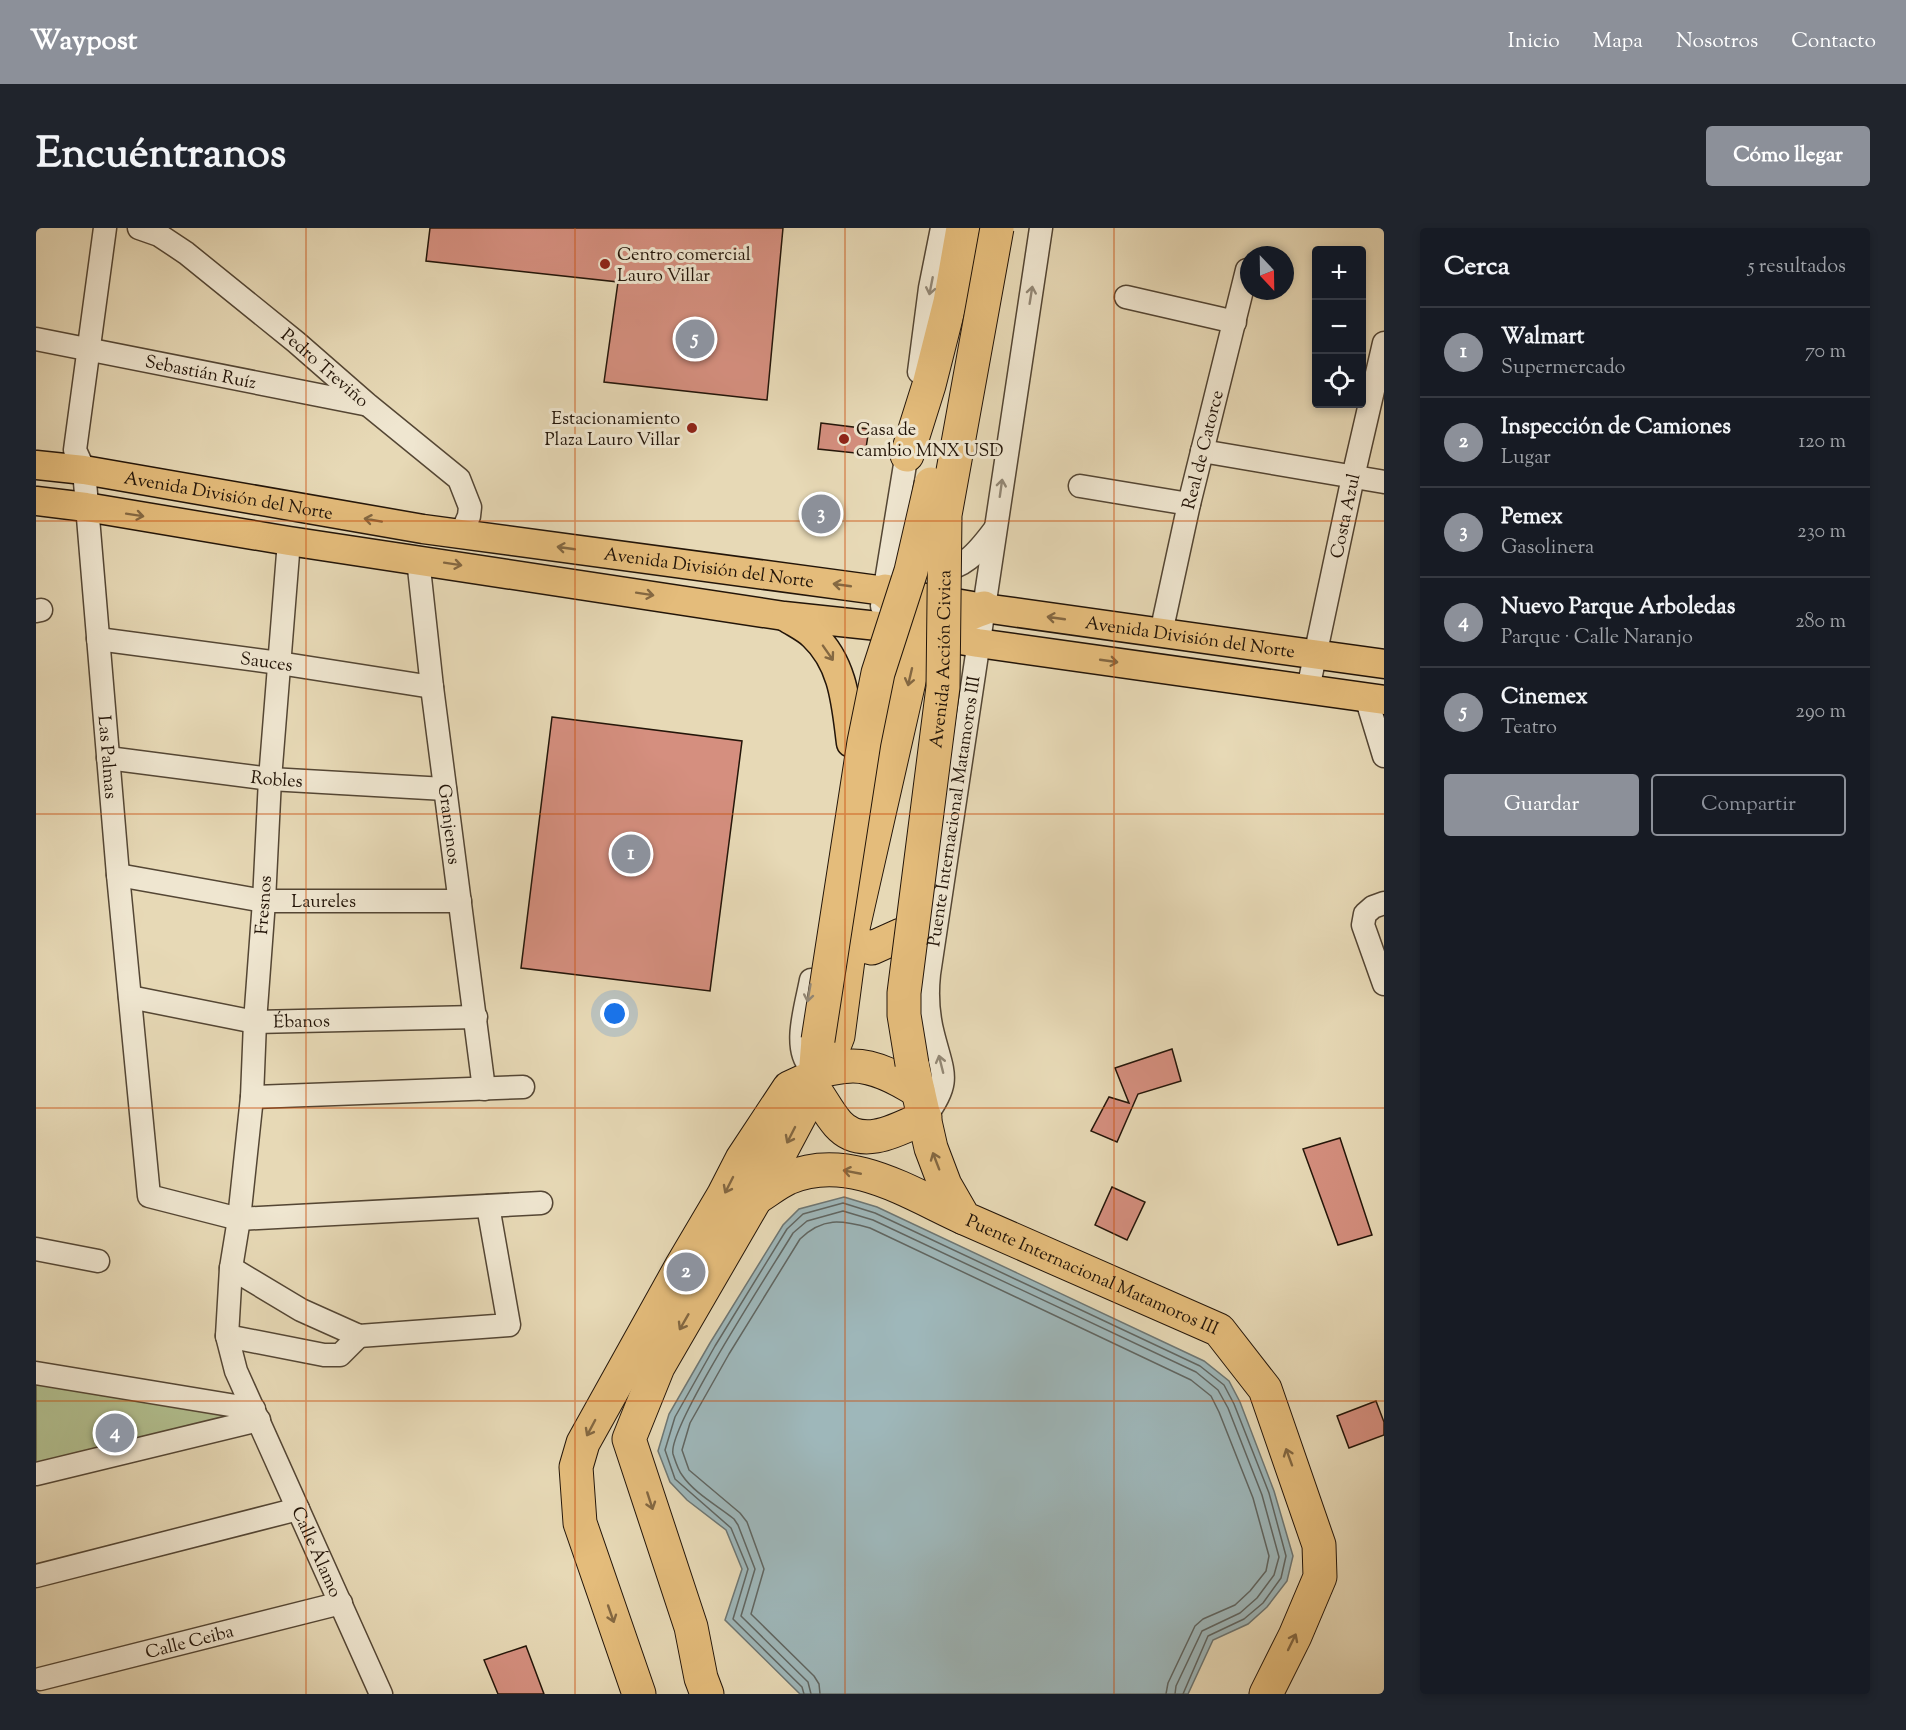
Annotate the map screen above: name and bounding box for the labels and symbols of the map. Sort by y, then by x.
place label: Centro comercial Lauro Villar [617,243,751,290]
north arrow [1240,246,1294,300]
marker: Centro comercial Lauro Villar [598,257,612,271]
one-way arrow [925,276,937,295]
one-way arrow [1025,286,1036,306]
pin: 5 [676,316,714,362]
street label: Pedro Treviño [274,324,374,415]
street label: Sebastián Ruíz [142,350,259,397]
street label: Real de Catorce [1177,388,1232,512]
place label: Estacionamiento Plaza Lauro Villar [544,407,680,454]
place label: Casa de cambio MNX USD [856,418,1004,465]
marker: Estacionamiento Plaza Lauro Villar [685,421,699,435]
marker: Casa de cambio MNX USD [837,432,851,446]
street label: Avenida División del Norte [122,466,335,528]
street label: Costa Azul [1325,471,1368,561]
one-way arrow [996,479,1007,498]
pin: 3 [802,492,840,536]
one-way arrow [125,510,145,521]
one-way arrow [363,514,383,525]
one-way arrow [556,542,576,553]
street label: Avenida División del Norte [602,542,815,596]
one-way arrow [442,559,462,570]
street label: Avenida Acción Civica [924,570,959,750]
one-way arrow [833,580,853,591]
one-way arrow [635,589,655,600]
street label: Avenida División del Norte [1083,611,1296,666]
one-way arrow [1046,613,1066,624]
one-way arrow [822,645,834,661]
street label: Sauces [238,647,294,680]
one-way arrow [1098,656,1118,667]
one-way arrow [903,667,915,686]
street label: Puente Internacional Matamoros III [922,674,989,949]
street label: Las Palmas [90,714,123,800]
street label: Robles [249,766,303,796]
street label: Granjenos [430,783,466,866]
pin: 1 [612,832,650,876]
street label: Fresnos [250,875,280,936]
street label: Laureles [291,890,356,916]
one-way arrow [803,983,814,1003]
your location [600,999,629,1028]
street label: Ébanos [273,1009,330,1037]
one-way arrow [935,1055,947,1074]
one-way arrow [784,1125,796,1143]
one-way arrow [929,1153,940,1171]
one-way arrow [843,1166,862,1177]
one-way arrow [723,1176,735,1193]
street label: Puente Internacional Matamoros III [961,1209,1222,1343]
pin: 2 [666,1250,706,1294]
one-way arrow [677,1314,689,1331]
pin: 4 [96,1410,134,1456]
one-way arrow [585,1418,596,1436]
one-way arrow [1283,1448,1294,1467]
one-way arrow [645,1491,656,1510]
street label: Calle Álamo [284,1503,347,1602]
one-way arrow [607,1604,618,1623]
street label: Calle Ceiba [143,1620,237,1667]
one-way arrow [1287,1633,1299,1651]

